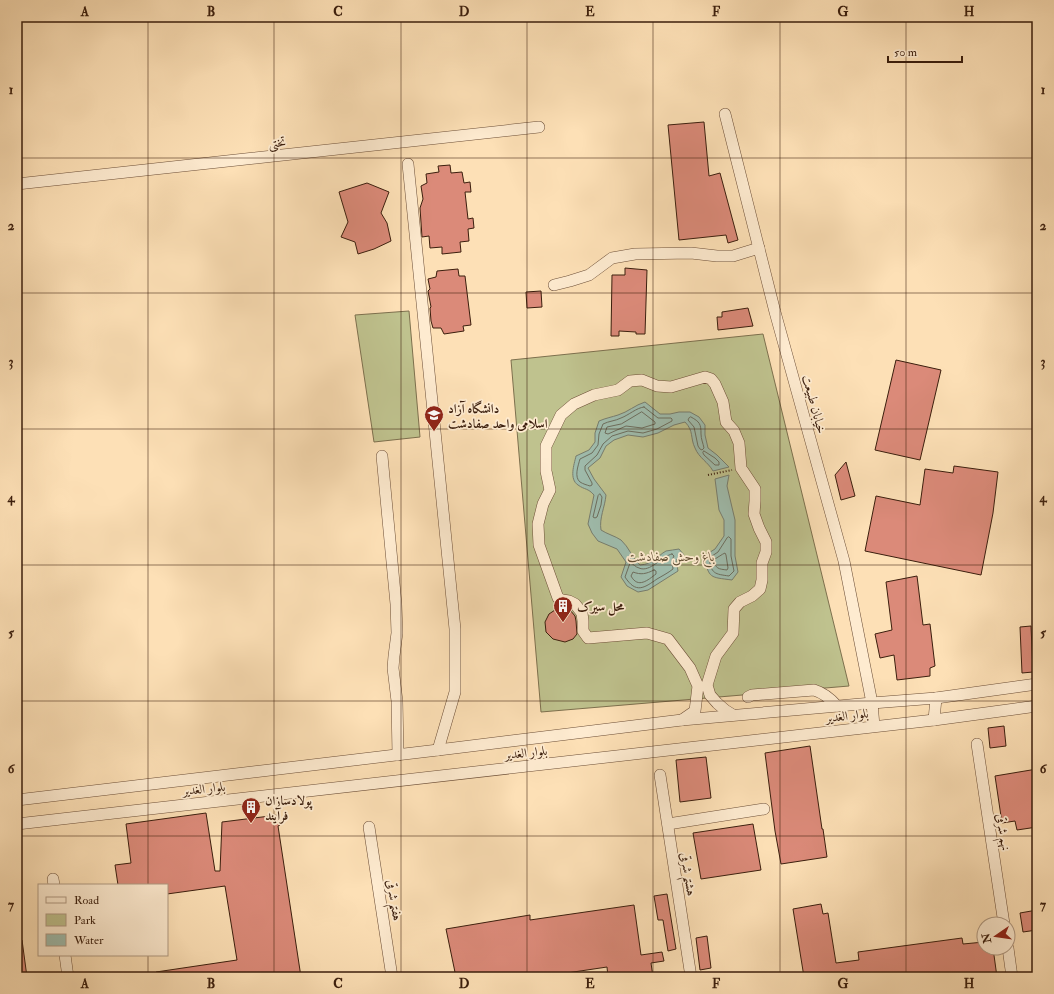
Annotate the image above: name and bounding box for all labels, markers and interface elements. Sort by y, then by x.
text: A [80,4,90,20]
text: B [207,4,215,20]
text: C [333,4,343,20]
text: D [459,4,470,20]
text: E [585,4,595,20]
text: F [712,4,721,20]
text: G [838,4,849,20]
text: H [964,4,975,20]
scale bar [888,38,962,64]
text: 50 m [894,45,918,60]
text: 1 [9,82,14,98]
text: 1 [1041,82,1046,98]
street label: تختی [267,134,287,153]
text: 2 [8,218,15,234]
text: 2 [1040,218,1047,234]
text: 3 [9,354,14,370]
text: 3 [1041,354,1046,370]
street label: خیابان طبیعت [799,373,830,435]
place label: دانشگاه آزاد اسلامی واحد صفادشت [448,400,548,432]
school or university icon: دانشگاه آزاد اسلامی واحد صفادشت [423,404,445,432]
text: 4 [6,490,15,506]
text: 4 [1038,490,1047,506]
park label: باغ وحش صفادشت [627,549,715,568]
building icon: محل سیرک [552,595,574,623]
place label: محل سیرک [577,599,625,616]
text: 5 [8,625,14,641]
text: 5 [1040,625,1046,641]
street label: بلوار الغدیر [823,705,869,727]
street label: بلوار الغدیر [502,743,548,763]
text: 6 [8,761,16,777]
text: 6 [1040,761,1048,777]
street label: بلوار الغدیر [180,779,226,799]
place label: پولادسازان فرآیند [265,793,313,824]
building icon: پولادسازان فرآیند [240,796,262,824]
street label: نهم شرقی [988,812,1014,852]
street label: هشتم شرقی [672,851,699,898]
street label: هفتم شرقی [378,878,405,923]
legend [38,884,168,956]
text: Road [74,893,99,908]
text: 7 [8,897,15,913]
text: 7 [1040,897,1047,913]
text: Park [74,913,96,928]
north arrow [976,916,1016,956]
text: N [979,931,994,945]
text: Water [73,933,104,948]
text: A [80,976,90,992]
text: B [207,976,215,992]
text: C [333,976,343,992]
text: D [459,976,470,992]
text: E [585,976,595,992]
text: F [712,976,721,992]
text: G [838,976,849,992]
text: H [964,976,975,992]

